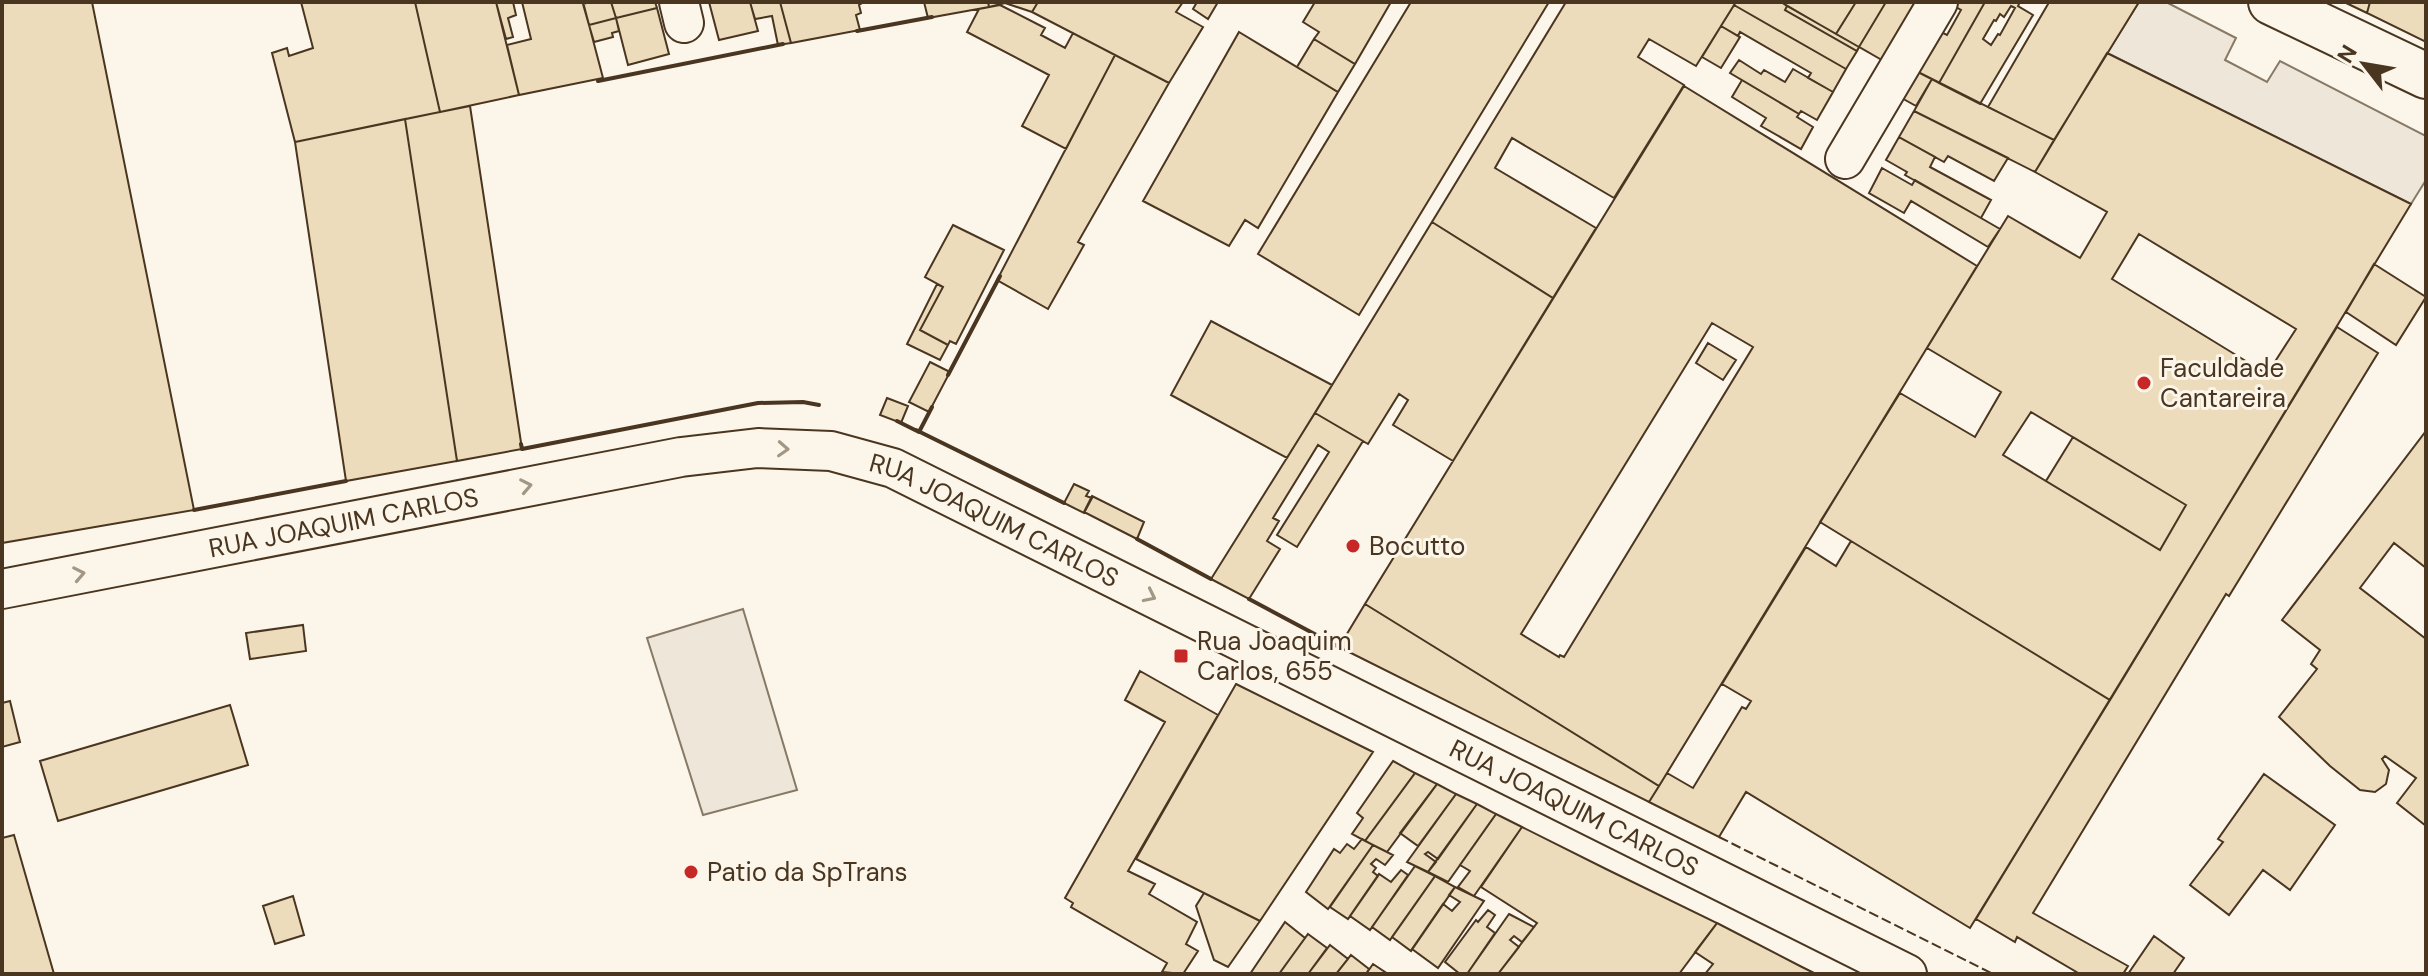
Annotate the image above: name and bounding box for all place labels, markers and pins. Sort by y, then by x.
place label: Faculdade Cantareira [2160,351,2286,415]
marker: Faculdade Cantareira [2135,374,2153,392]
place label: Bocutto [1369,529,1465,563]
marker: Bocutto [1344,537,1362,555]
place label: Rua Joaquim Carlos, 655 [1197,624,1352,688]
marker: Rua Joaquim Carlos, 655 [1172,647,1190,665]
place label: Patio da SpTrans [707,855,908,889]
marker: Patio da SpTrans [682,863,700,881]

